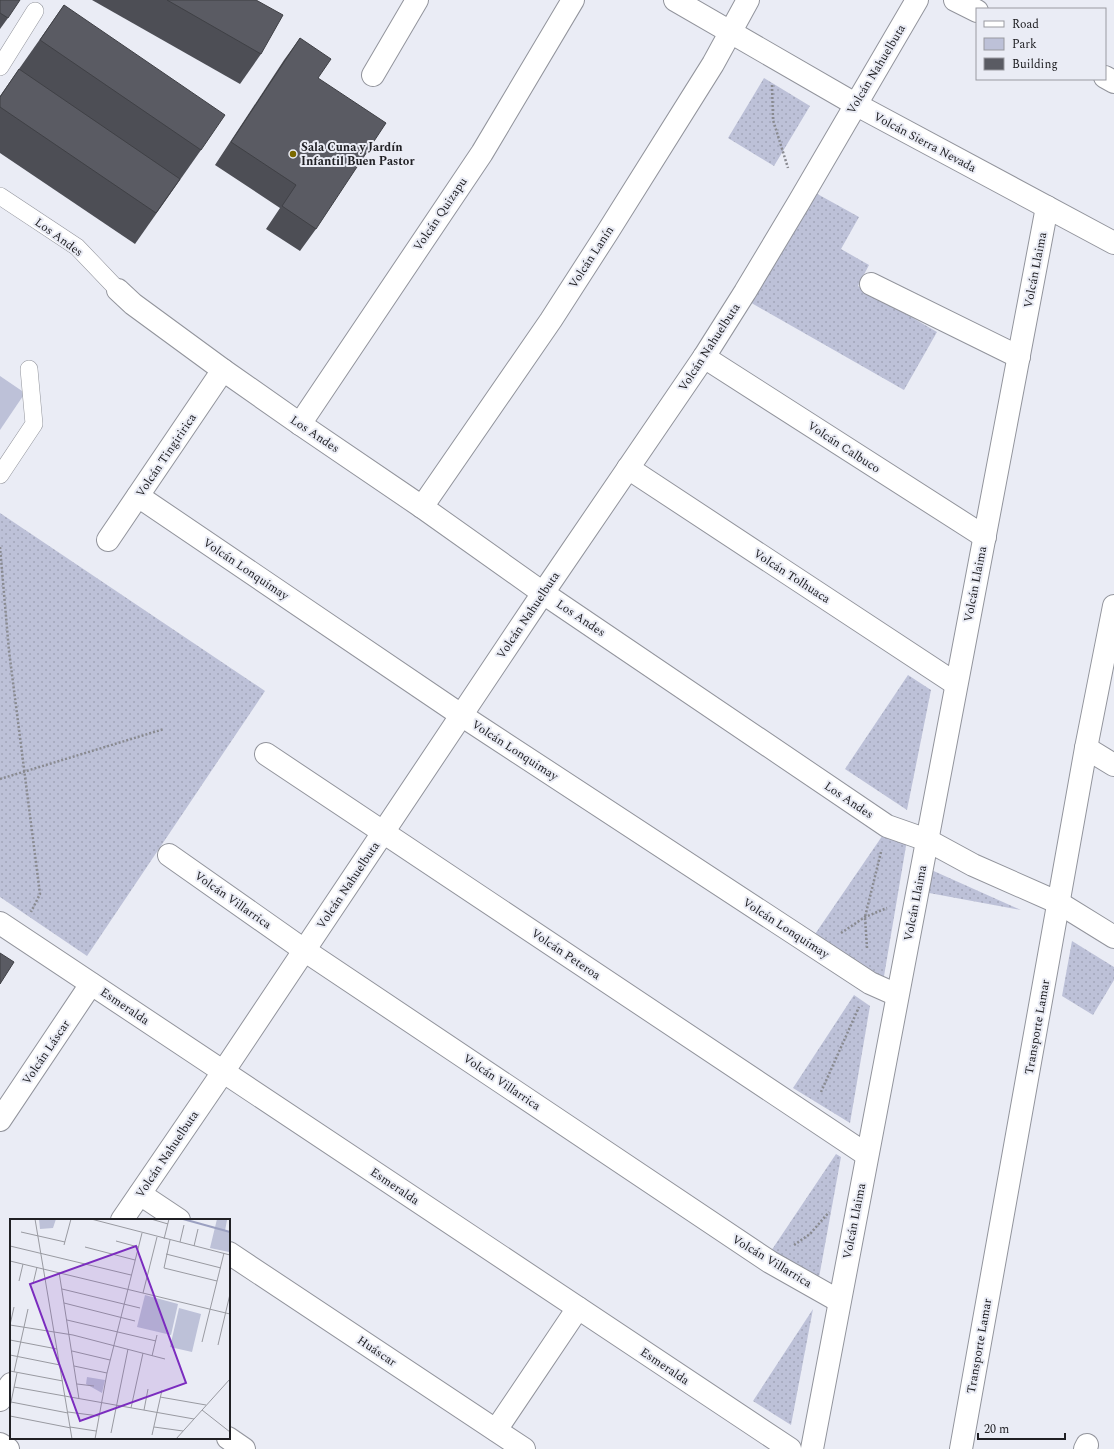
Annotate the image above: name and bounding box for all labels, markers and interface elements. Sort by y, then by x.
legend [976,8,1106,80]
text: Road [1012,15,1039,34]
street label: Volcán Nahuelbuta [842,21,911,118]
text: Park [1012,35,1037,54]
text: Building [1012,55,1058,74]
street label: Volcán Sierra Nevada [870,107,980,178]
place label: Sala Cuna y Jardín Infantil Buen Pastor [301,138,415,171]
marker: Sala Cuna y Jardín Infantil Buen Pastor [288,149,298,159]
street label: Volcán Quizapu [409,173,472,255]
street label: Los Andes [30,213,87,262]
street label: Volcán Lanín [564,222,619,292]
street label: Volcán Llaima [1019,230,1052,310]
street label: Volcán Nahuelbuta [674,299,745,395]
street label: Volcán Tingiririca [131,409,202,501]
street label: Los Andes [286,411,343,458]
street label: Volcán Calbuco [803,417,884,478]
street label: Volcán Lonquimay [199,534,293,606]
street label: Volcán Tolhuaca [749,544,834,609]
street label: Volcán Llaima [959,544,992,624]
street label: Volcán Nahuelbuta [492,568,565,663]
street label: Los Andes [552,595,609,642]
street label: Volcán Lonquimay [468,715,563,786]
street label: Los Andes [820,777,877,824]
street label: Volcán Nahuelbuta [312,838,385,933]
street label: Volcán Llaima [899,863,932,943]
street label: Volcán Villarrica [190,867,275,934]
street label: Volcán Lonquimay [739,893,834,964]
street label: Volcán Peteroa [527,924,604,985]
street label: Transporte Lamar [1020,978,1055,1076]
street label: Esmeralda [96,983,153,1030]
street label: Volcán Láscar [18,1016,75,1089]
street label: Volcán Villarrica [459,1049,545,1116]
street label: Volcán Nahuelbuta [131,1107,204,1202]
street label: Esmeralda [366,1163,423,1210]
street label: Volcán Llaima [838,1181,871,1261]
inset map [10,1219,230,1439]
street label: Volcán Villarrica [728,1230,815,1293]
street label: Transporte Lamar [962,1297,997,1395]
street label: Huáscar [353,1331,400,1372]
street label: Esmeralda [636,1343,693,1390]
scale bar [978,1415,1065,1441]
text: 20 m [984,1420,1009,1439]

